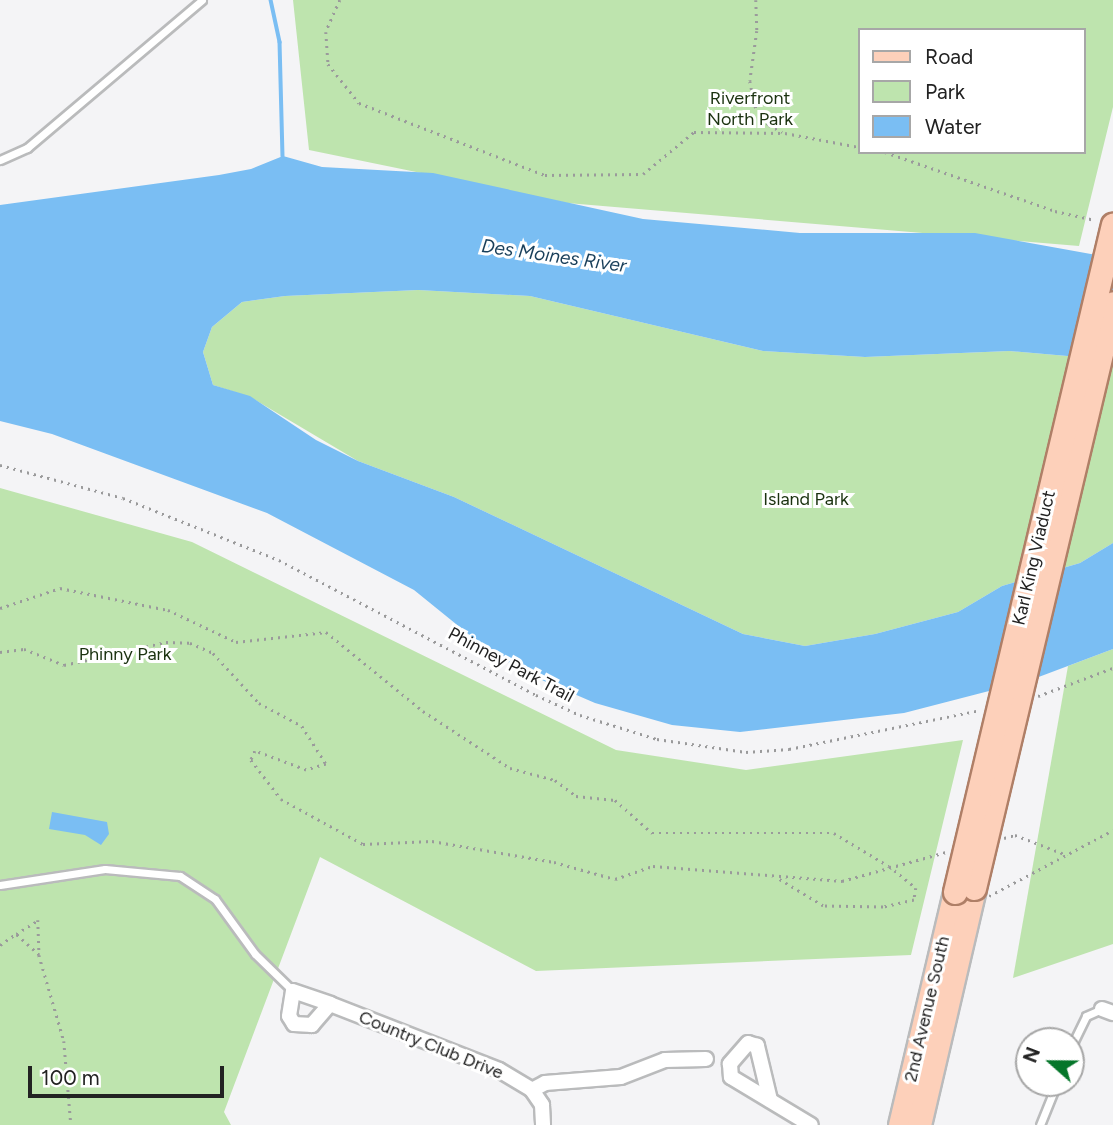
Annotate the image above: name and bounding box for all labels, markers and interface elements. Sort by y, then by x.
legend [858,28,1085,154]
text: Road [925,44,973,69]
text: Park [925,79,965,104]
park label: Riverfront North Park [707,88,793,130]
text: Water [925,114,981,139]
water label: Des Moines River [480,235,628,277]
park label: Island Park [763,488,849,510]
street label: Karl King Viaduct [1008,488,1060,628]
street label: Phinney Park Trail [444,623,578,707]
park label: Phinny Park [79,643,171,665]
street label: 2nd Avenue South [900,934,954,1084]
street label: Country Club Drive [356,1006,506,1084]
north arrow [1015,1027,1085,1097]
text: N [1018,1044,1045,1066]
scale bar [32,1052,228,1096]
text: 100 m [41,1065,100,1090]

